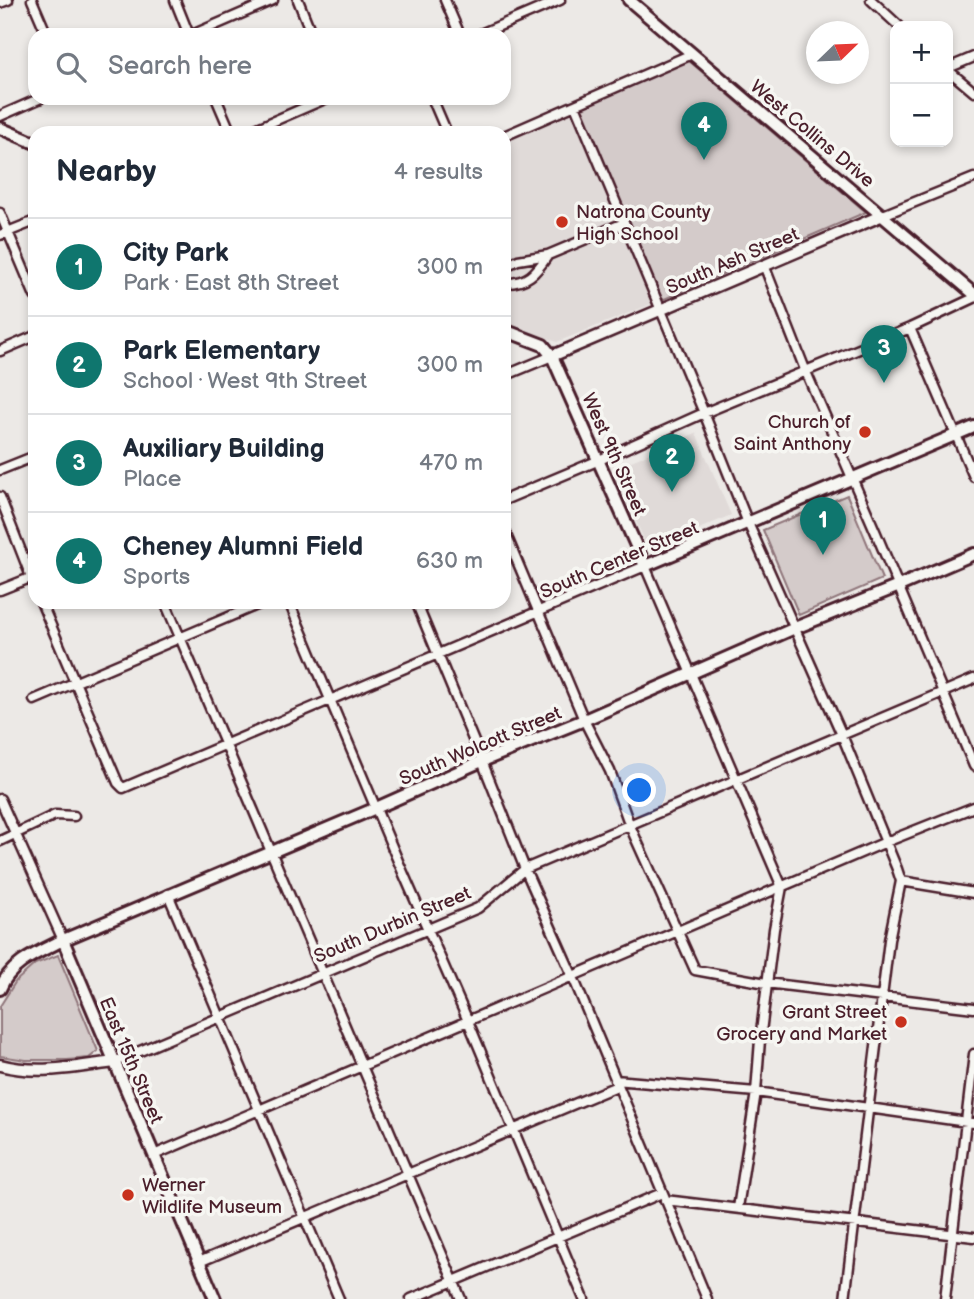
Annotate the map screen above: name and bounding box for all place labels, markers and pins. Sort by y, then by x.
pin: 4 [681,102,727,160]
place label: Natrona County High School [576,201,711,246]
marker: Natrona County High School [554,214,570,230]
pin: 3 [861,325,907,383]
place label: Church of Saint Anthony [734,411,851,456]
marker: Church of Saint Anthony [857,424,873,440]
pin: 2 [649,434,695,492]
pin: 1 [800,497,846,555]
place label: Grant Street Grocery and Market [716,1001,887,1046]
marker: Grant Street Grocery and Market [893,1014,909,1030]
place label: Werner Wildlife Museum [142,1174,282,1219]
marker: Werner Wildlife Museum [120,1187,136,1203]

